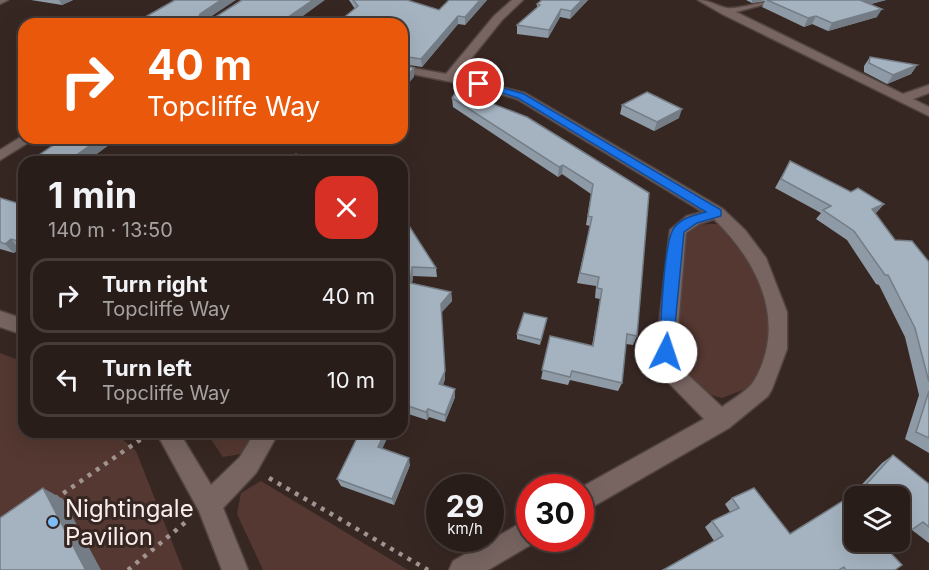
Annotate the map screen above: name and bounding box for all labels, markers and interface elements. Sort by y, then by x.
text: 40 m [147,39,252,90]
icon: right [48,42,126,120]
pin [453,58,504,109]
icon: arrive [462,67,495,100]
text: Topcliffe Way [147,90,320,123]
text: 1 min [48,173,137,217]
button: close [315,176,378,239]
text: 140 m · 13:50 [48,218,173,242]
text: Turn right [102,271,208,297]
icon: right [51,279,84,312]
text: 40 m [321,283,375,309]
text: Topcliffe Way [102,297,230,321]
position arrow [634,320,698,384]
text: Turn left [102,355,192,381]
icon: left [51,363,84,396]
text: 10 m [327,367,375,393]
text: Topcliffe Way [102,381,230,405]
speed limit sign: 30 [516,474,594,552]
map controls [844,486,910,552]
button: layers [844,486,910,552]
text: 29 [446,488,484,524]
place label: Nightingale Pavilion [65,494,194,551]
marker: Nightingale Pavilion [46,515,60,529]
text: km/h [447,519,483,538]

